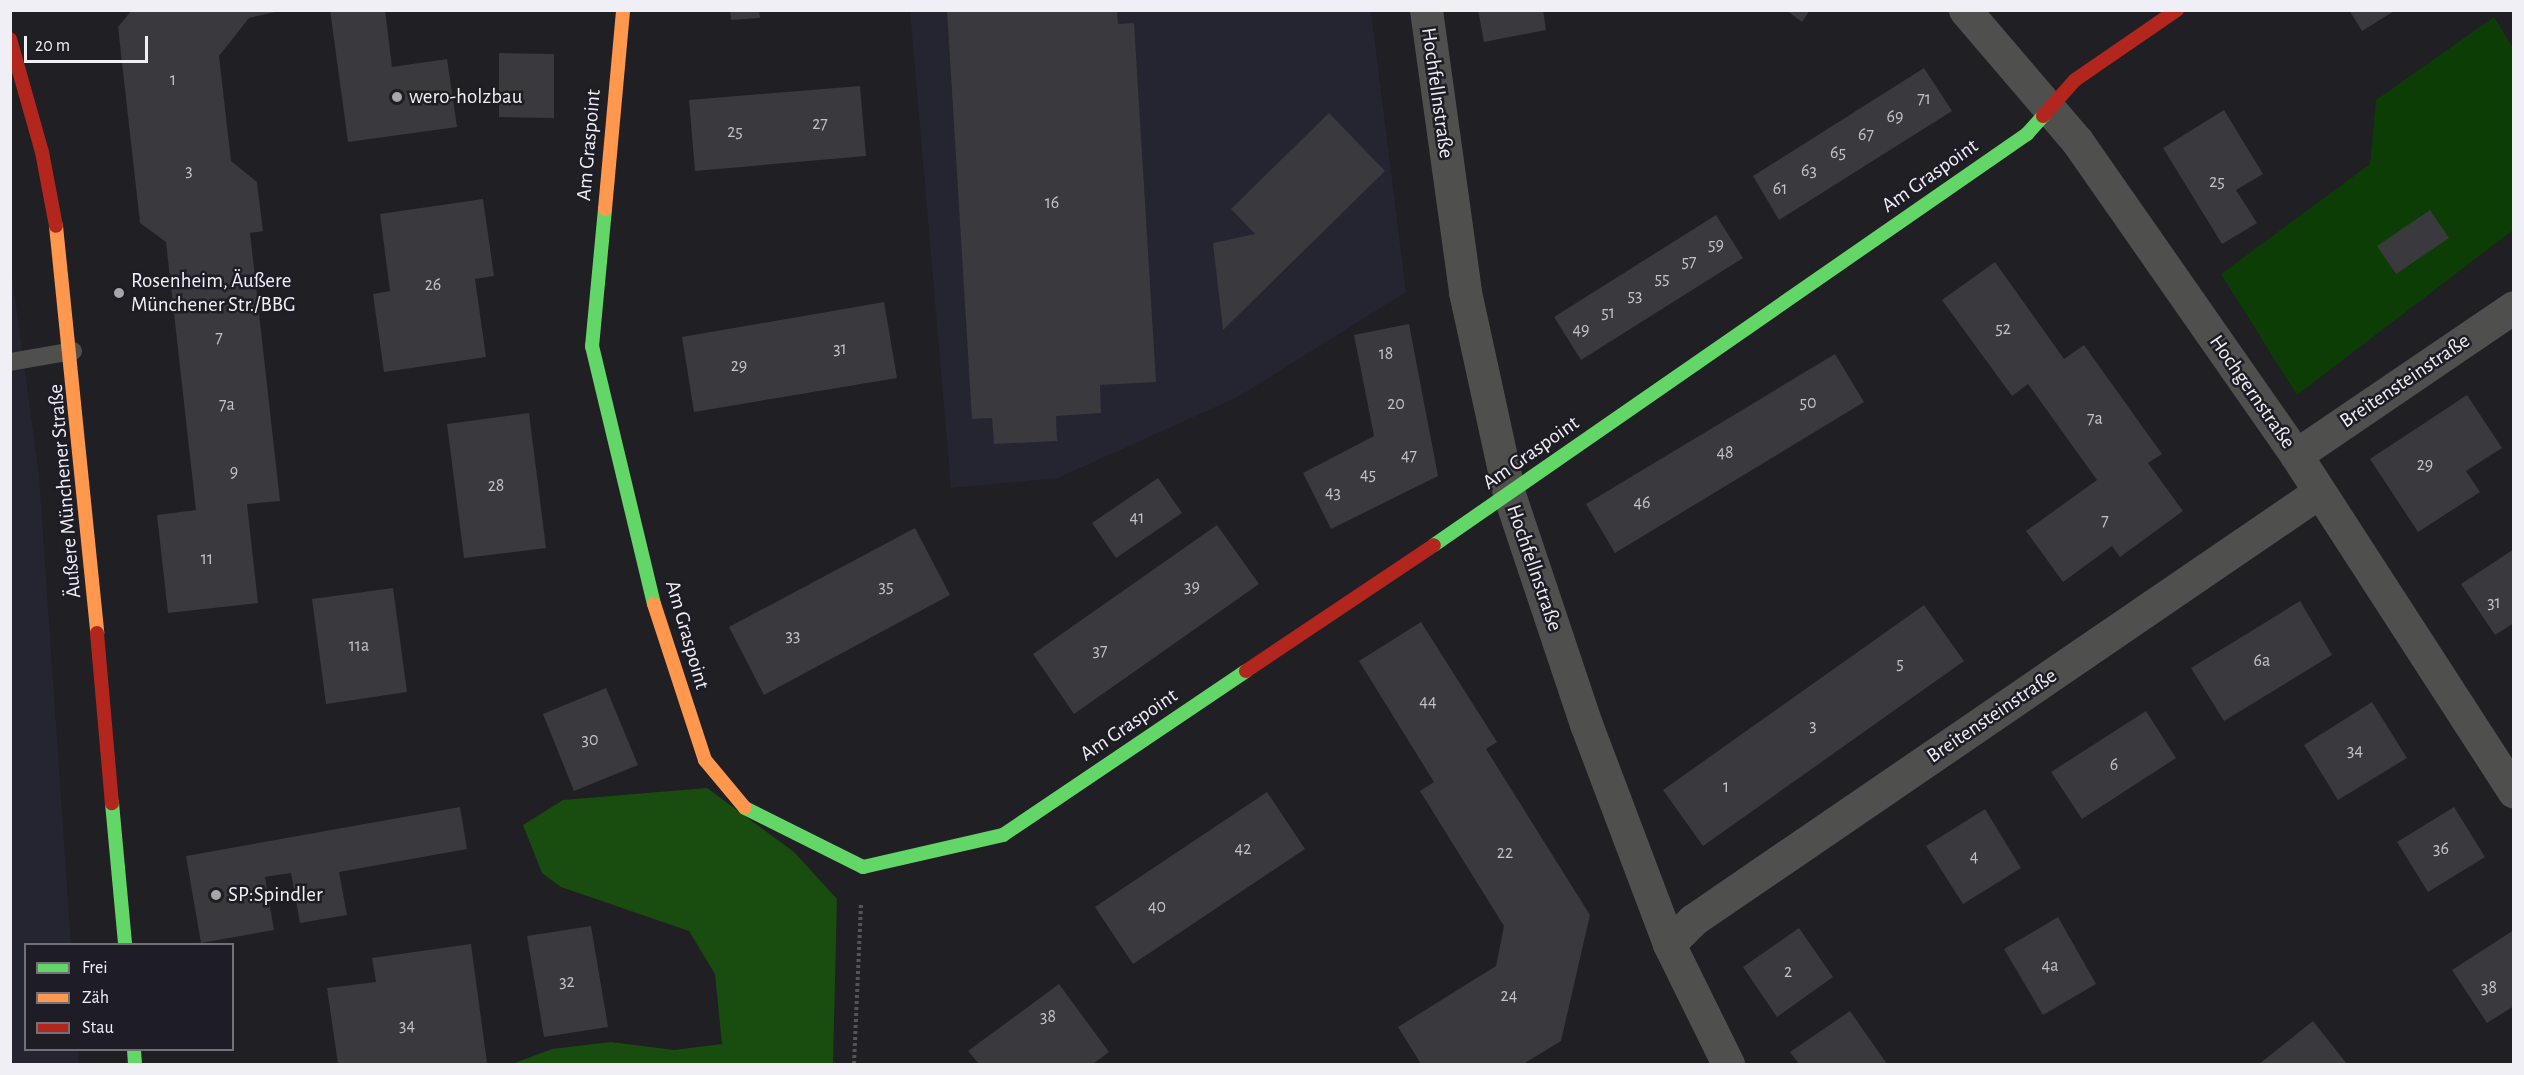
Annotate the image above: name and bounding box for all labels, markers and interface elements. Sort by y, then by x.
scale bar [27,24,152,62]
street label: Hochfellnstraße [1415,26,1459,160]
text: 20 m [35,37,70,55]
house number: 1 [170,69,176,91]
place label: wero-holzbau [409,84,522,110]
street label: Am Graspoint [572,88,606,202]
house number: 71 [1917,88,1931,110]
marker: wero-holzbau [390,90,404,104]
house number: 69 [1887,106,1903,128]
house number: 27 [812,113,828,135]
house number: 25 [727,121,743,143]
house number: 67 [1858,124,1874,146]
street label: Am Graspoint [1877,134,1983,218]
house number: 65 [1830,142,1846,164]
house number: 3 [185,160,193,182]
house number: 63 [1801,160,1817,182]
house number: 25 [2209,171,2225,193]
house number: 61 [1773,178,1787,200]
house number: 16 [1045,192,1059,214]
house number: 59 [1708,234,1724,256]
house number: 57 [1681,251,1697,273]
place label: Rosenheim, Äußere Münchener Str./BBG [131,268,296,318]
house number: 55 [1654,268,1670,290]
house number: 26 [425,274,441,296]
house number: 53 [1628,285,1642,307]
marker: Rosenheim, Äußere Münchener Str./BBG [112,286,126,300]
house number: 51 [1601,302,1615,324]
house number: 52 [1995,318,2011,340]
house number: 49 [1572,319,1590,341]
house number: 7 [215,327,223,349]
street label: Breitensteinstraße [2335,328,2475,434]
street label: Hochgernstraße [2204,330,2300,454]
house number: 31 [833,338,847,360]
house number: 18 [1379,343,1393,365]
house number: 29 [731,355,747,377]
street label: Äußere Münchener Straße [43,383,87,599]
house number: 50 [1799,392,1817,414]
house number: 20 [1387,393,1405,415]
house number: 7a [219,394,235,416]
house number: 7a [2087,408,2103,430]
street label: Am Graspoint [1478,411,1584,495]
house number: 48 [1716,442,1734,464]
house number: 47 [1401,445,1417,467]
house number: 29 [2417,454,2433,476]
house number: 9 [230,461,238,483]
house number: 45 [1360,464,1376,486]
house number: 28 [488,475,504,497]
house number: 43 [1325,482,1341,504]
house number: 46 [1633,492,1651,514]
street label: Hochfellnstraße [1501,502,1567,634]
house number: 41 [1130,507,1144,529]
house number: 7 [2101,510,2109,532]
house number: 11 [201,548,213,570]
house number: 35 [879,576,893,598]
house number: 39 [1184,576,1200,598]
street label: Am Graspoint [659,578,715,692]
house number: 31 [2487,592,2501,614]
house number: 33 [786,625,800,647]
house number: 11a [349,635,369,657]
house number: 37 [1093,640,1107,662]
house number: 6a [2254,650,2270,672]
house number: 5 [1896,653,1904,675]
street label: Breitensteinstraße [1922,663,2062,769]
street label: Am Graspoint [1076,683,1182,767]
house number: 44 [1419,691,1437,713]
house number: 3 [1809,715,1817,737]
house number: 30 [582,729,598,751]
house number: 34 [2347,740,2363,762]
house number: 6 [2110,754,2118,776]
house number: 1 [1723,776,1729,798]
house number: 42 [1235,838,1251,860]
house number: 36 [2433,838,2449,860]
house number: 22 [1497,842,1513,864]
house number: 4 [1970,846,1978,868]
place label: SP:Spindler [228,882,323,908]
marker: SP:Spindler [209,888,223,902]
house number: 40 [1148,896,1166,918]
legend [24,943,234,1051]
house number: 4a [2042,955,2058,977]
text: Frei [82,959,108,977]
house number: 2 [1784,961,1792,983]
house number: 32 [559,971,575,993]
house number: 38 [2481,977,2497,999]
house number: 24 [1501,985,1517,1007]
text: Zäh [82,989,109,1007]
house number: 38 [1040,1006,1056,1028]
house number: 34 [399,1015,415,1037]
text: Stau [82,1019,114,1037]

